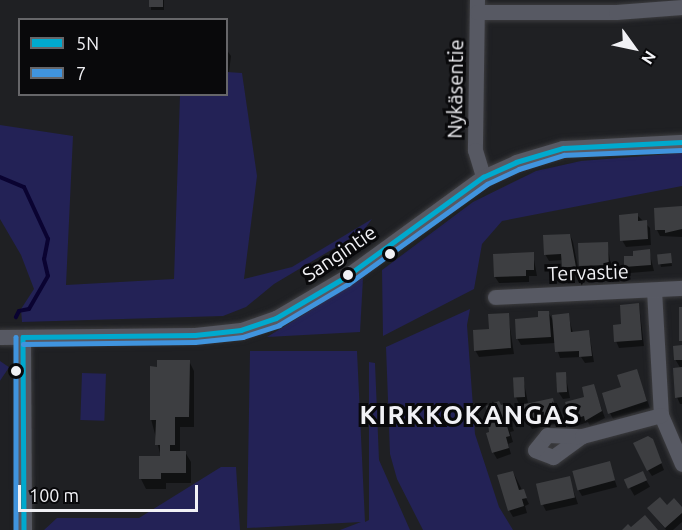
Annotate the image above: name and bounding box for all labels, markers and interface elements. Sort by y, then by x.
legend [18,18,228,96]
north arrow [604,18,664,78]
text: 5N [76,33,99,53]
street label: Nykäsentie [442,39,468,139]
text: N [638,48,660,68]
text: 7 [76,63,86,83]
street label: Sangintie [298,220,380,286]
unlabelled marker [384,248,396,260]
street label: Tervastie [547,259,629,285]
unlabelled marker [342,269,354,281]
unlabelled marker [10,365,22,377]
district label: KIRKKOKANGAS [359,399,581,431]
scale bar [21,473,201,511]
text: 100 m [29,485,79,505]

